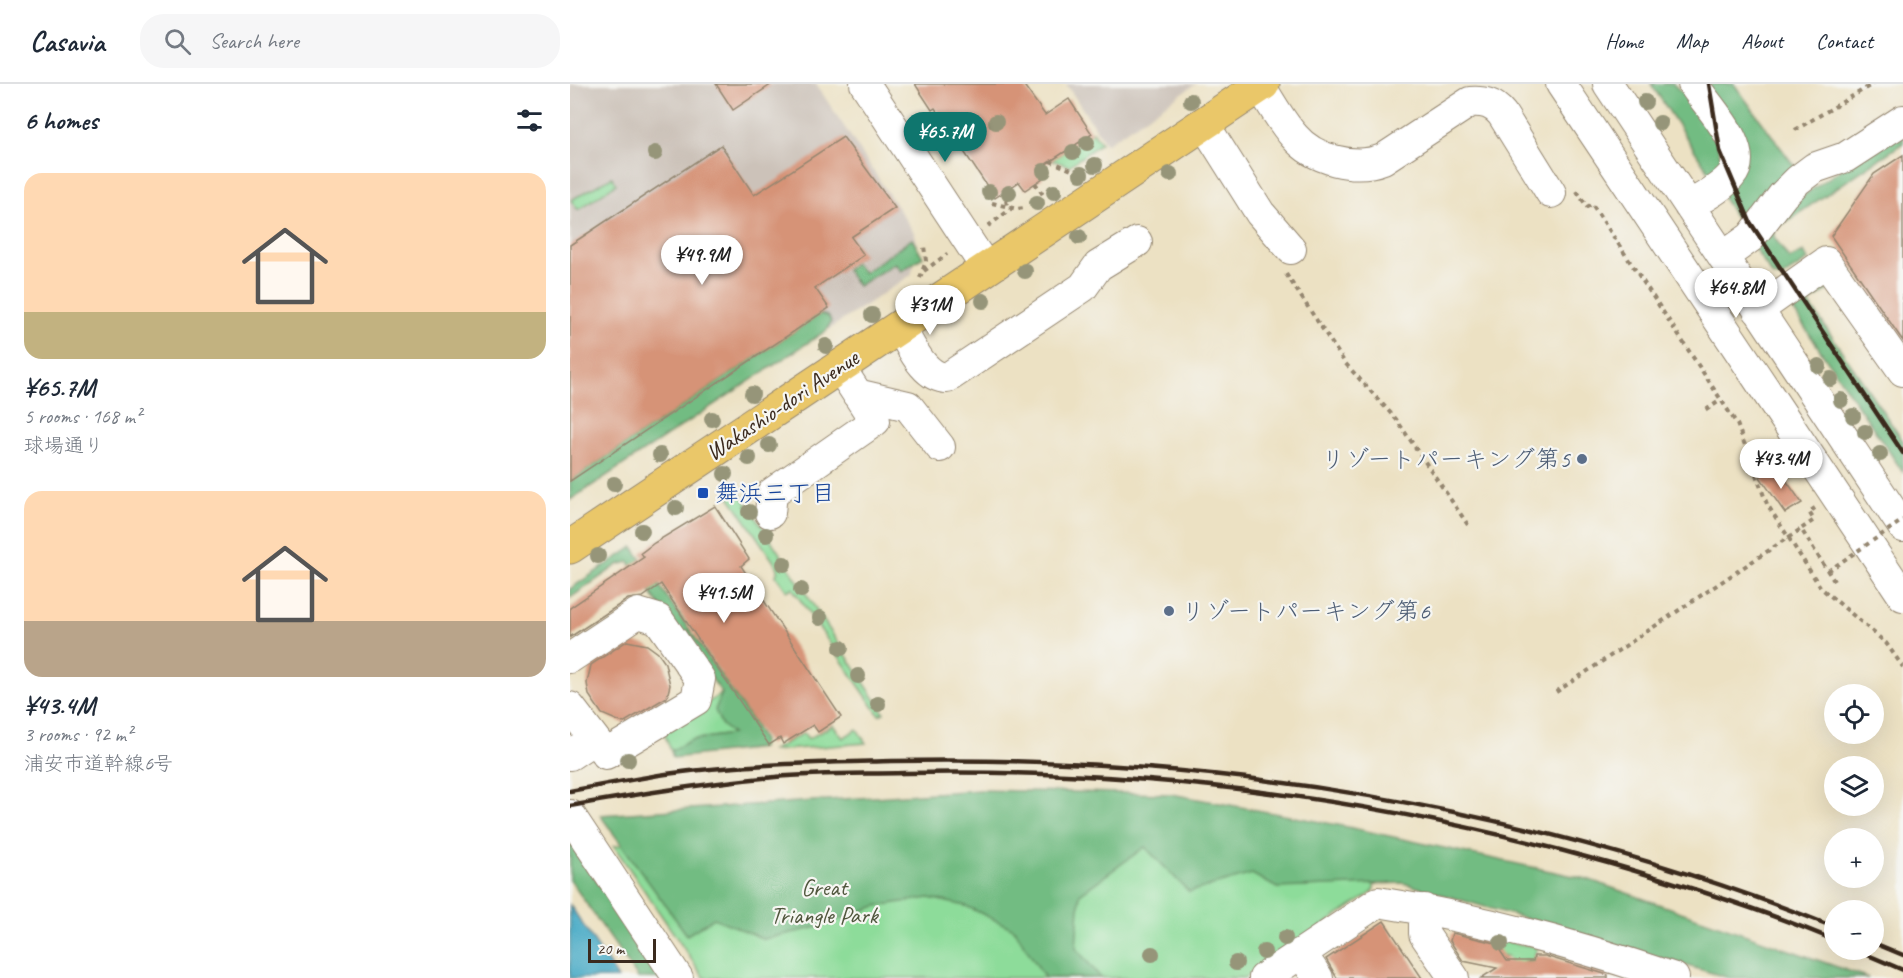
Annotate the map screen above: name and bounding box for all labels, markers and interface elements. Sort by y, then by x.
search box [140,14,560,68]
text: Casavia [30,24,104,59]
icon: search [161,25,194,58]
text: Search here [209,27,299,55]
text: Home [1605,28,1643,54]
text: Map [1676,28,1708,54]
text: About [1741,28,1783,54]
text: Contact [1816,28,1873,54]
text: 6 homes [24,104,98,137]
icon: filters [513,104,546,137]
pin: ¥65.7M [896,112,994,163]
text: ¥65.7M [918,119,972,144]
icon: home [231,212,339,320]
pin: ¥49.9M [653,235,751,286]
text: ¥49.9M [675,242,729,267]
pin: ¥64.8M [1687,268,1785,319]
text: ¥64.8M [1709,275,1763,300]
pin: ¥31M [894,285,966,336]
text: ¥31M [909,292,951,317]
street label: Wakashio-dori Avenue [700,342,866,467]
text: ¥65.7M [24,371,95,404]
text: 5 rooms · 168 m² [24,404,141,429]
text: 球場通り [24,433,104,458]
pin: ¥43.4M [1732,439,1830,490]
place label: リゾートパーキング第5 [1321,444,1571,474]
text: ¥43.4M [1754,446,1808,471]
marker: リゾートパーキング第5 [1575,452,1589,466]
place label: 舞浜三丁目 [715,478,835,508]
marker: 舞浜三丁目 [696,486,710,500]
icon: home [231,530,339,638]
pin: ¥41.5M [675,573,773,624]
text: ¥41.5M [697,580,751,605]
place label: リゾートパーキング第6 [1181,596,1431,626]
marker: リゾートパーキング第6 [1162,604,1176,618]
map controls [1824,684,1884,960]
button: locate [1824,684,1884,744]
text: ¥43.4M [24,689,95,722]
text: 3 rooms · 92 m² [24,722,132,747]
text: 浦安市道幹線6号 [24,751,173,776]
button: layers [1824,756,1884,816]
button: + [1824,828,1884,888]
park label: Great Triangle Park [771,872,880,930]
button: − [1824,900,1884,960]
scale bar [588,936,656,964]
text: 20 m [597,939,624,959]

